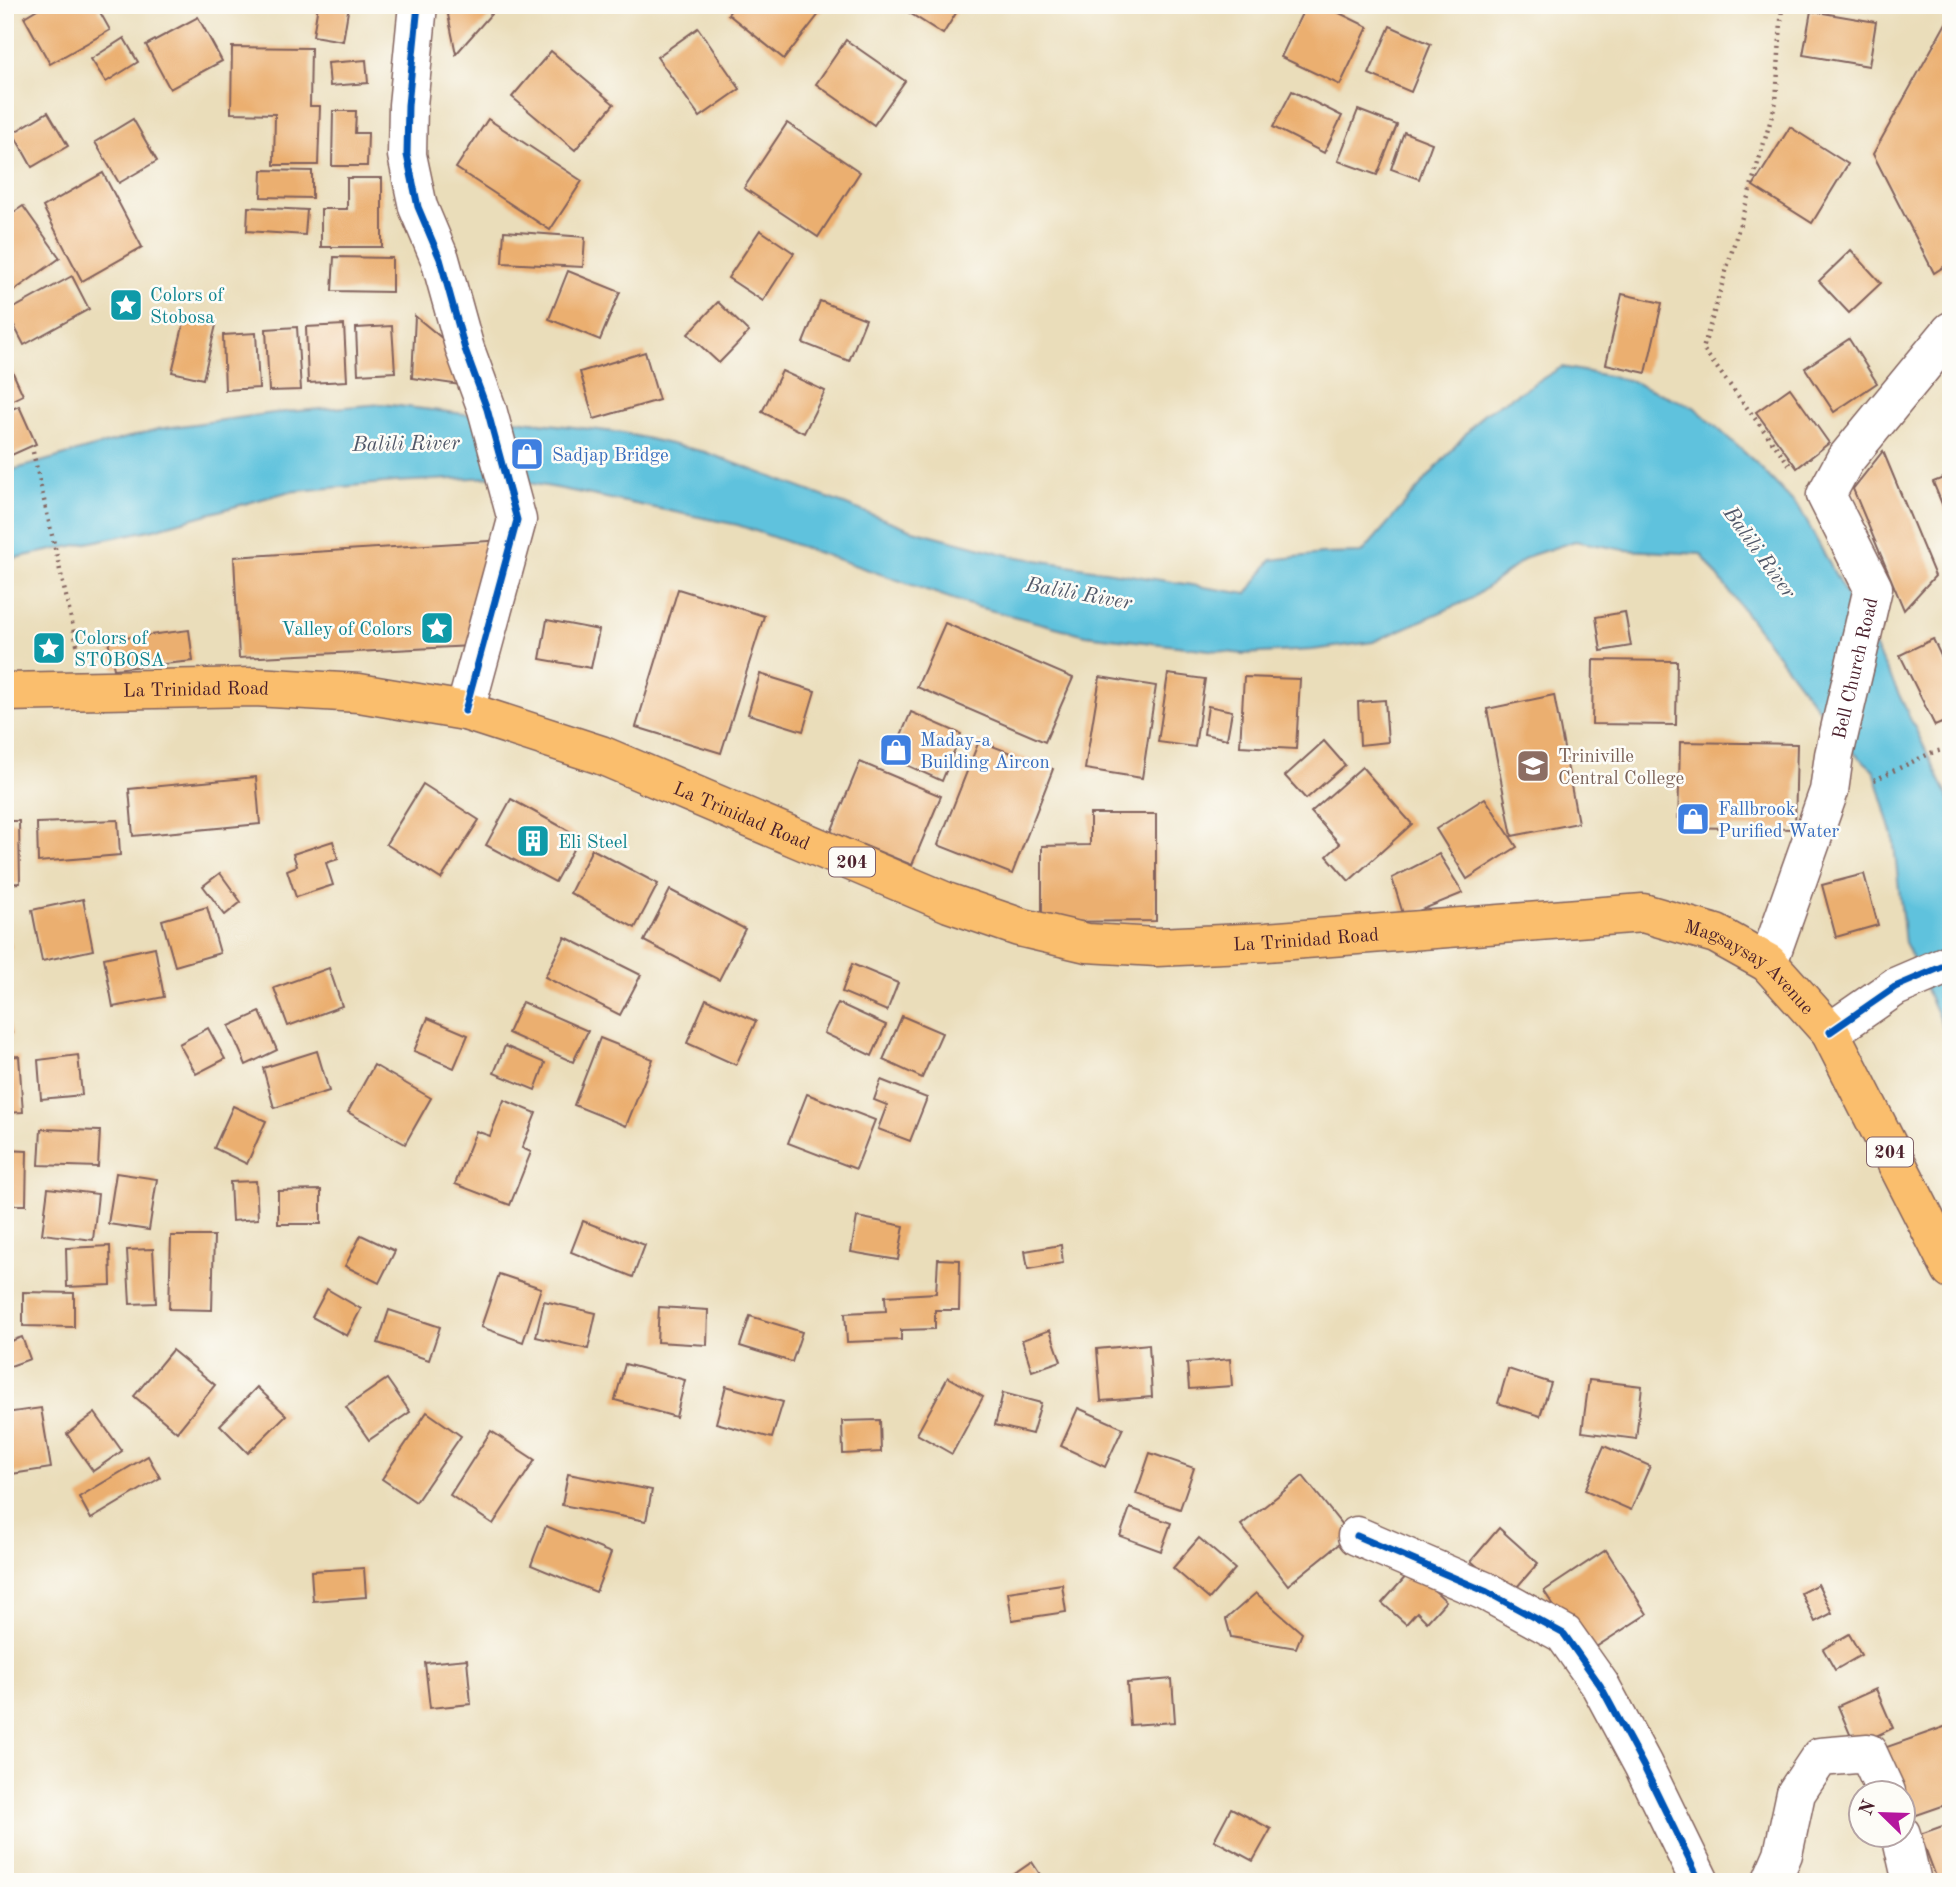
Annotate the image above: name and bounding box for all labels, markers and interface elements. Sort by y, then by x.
place icon: Colors of Stobosa [107,286,145,324]
place label: Colors of Stobosa [150,287,224,328]
water label: Balili River [351,433,461,456]
shop icon: Sadjap Bridge [508,435,546,473]
place label: Sadjap Bridge [552,447,669,466]
water label: Balili River [1718,502,1799,603]
water label: Balili River [1023,575,1134,614]
street label: Bell Church Road [1831,596,1882,741]
place icon: Valley of Colors [418,609,456,647]
place label: Valley of Colors [281,621,412,640]
place icon: Colors of STOBOSA [30,629,68,667]
place label: Colors of STOBOSA [74,630,165,671]
street label: La Trinidad Road [123,680,270,702]
shop icon: Maday-a Building Aircon [877,731,915,769]
place label: Maday-a Building Aircon [920,732,1050,773]
school or university icon: Triniville Central College [1514,747,1552,785]
place label: Triniville Central College [1558,748,1684,789]
street label: La Trinidad Road [670,780,812,855]
shop icon: Fallbrook Purified Water [1674,800,1712,838]
place label: Fallbrook Purified Water [1718,801,1840,842]
building icon: Eli Steel [514,822,552,860]
place label: Eli Steel [558,834,628,853]
road number: 204 [829,848,875,876]
street label: Magsaysay Avenue [1682,918,1816,1019]
street label: La Trinidad Road [1233,926,1380,956]
road number: 204 [1867,1138,1913,1167]
north arrow [1848,1778,1918,1848]
text: N [1857,1798,1880,1819]

